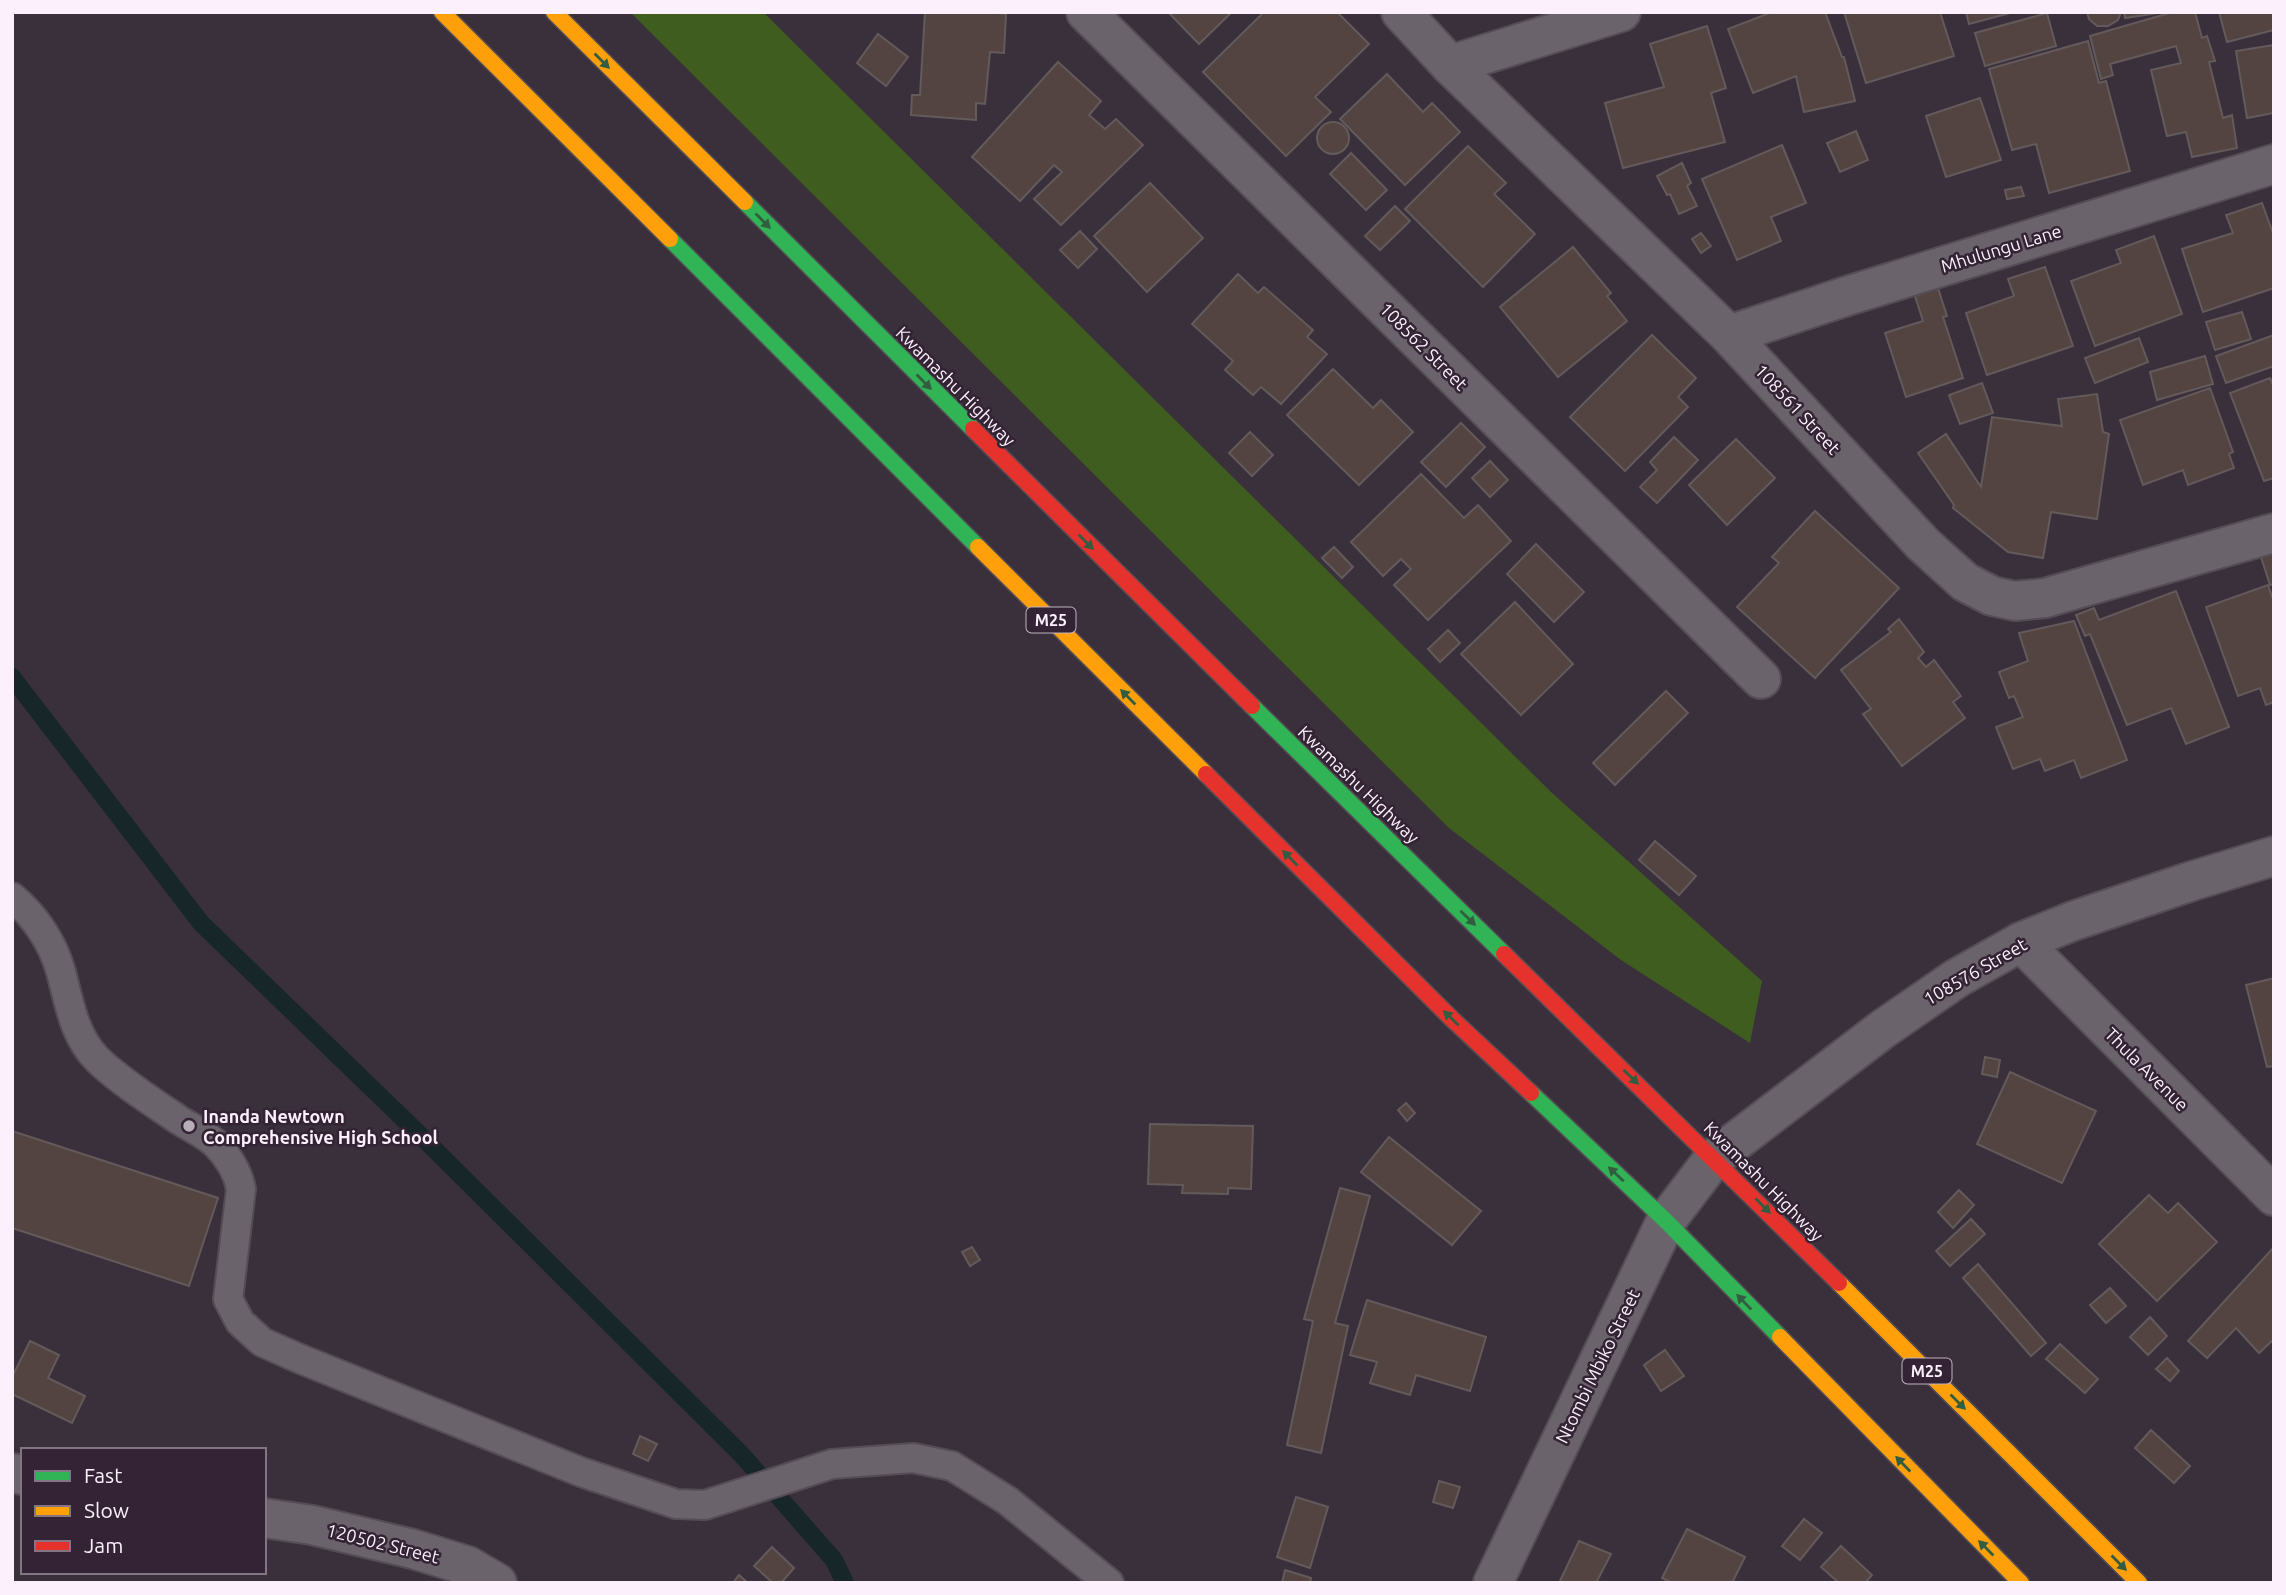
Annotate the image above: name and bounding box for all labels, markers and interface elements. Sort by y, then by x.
one-way arrow [593,52,610,68]
one-way arrow [754,213,771,230]
street label: Mhulungu Lane [1938,220,2064,276]
street label: 108562 Street [1376,298,1472,394]
street label: Kwamashu Highway [892,322,1020,450]
street label: 108561 Street [1751,360,1845,458]
one-way arrow [916,374,932,390]
one-way arrow [1077,533,1093,550]
road number: M25 [1026,608,1076,632]
one-way arrow [1120,689,1137,706]
street label: Kwamashu Highway [1294,721,1424,847]
one-way arrow [1281,849,1298,866]
one-way arrow [1460,909,1477,926]
street label: 108576 Street [1920,934,2030,1008]
one-way arrow [1443,1010,1459,1026]
street label: Thula Avenue [2101,1023,2193,1115]
one-way arrow [1622,1068,1639,1084]
place label: Inanda Newtown Comprehensive High School [203,1106,439,1147]
street label: Kwamashu Highway [1700,1117,1828,1245]
marker: Inanda Newtown Comprehensive High School [181,1118,197,1134]
one-way arrow [1608,1167,1625,1183]
one-way arrow [1754,1198,1771,1215]
street label: Ntombi Mbiko Street [1551,1286,1643,1446]
one-way arrow [1736,1293,1753,1310]
road number: M25 [1902,1358,1952,1384]
one-way arrow [1949,1394,1966,1410]
legend [21,1448,266,1574]
one-way arrow [1895,1456,1912,1473]
text: Fast [84,1463,122,1487]
text: Slow [84,1498,129,1522]
street label: 120502 Street [325,1519,441,1567]
text: Jam [84,1533,123,1557]
one-way arrow [1978,1540,1994,1557]
one-way arrow [2110,1554,2127,1570]

